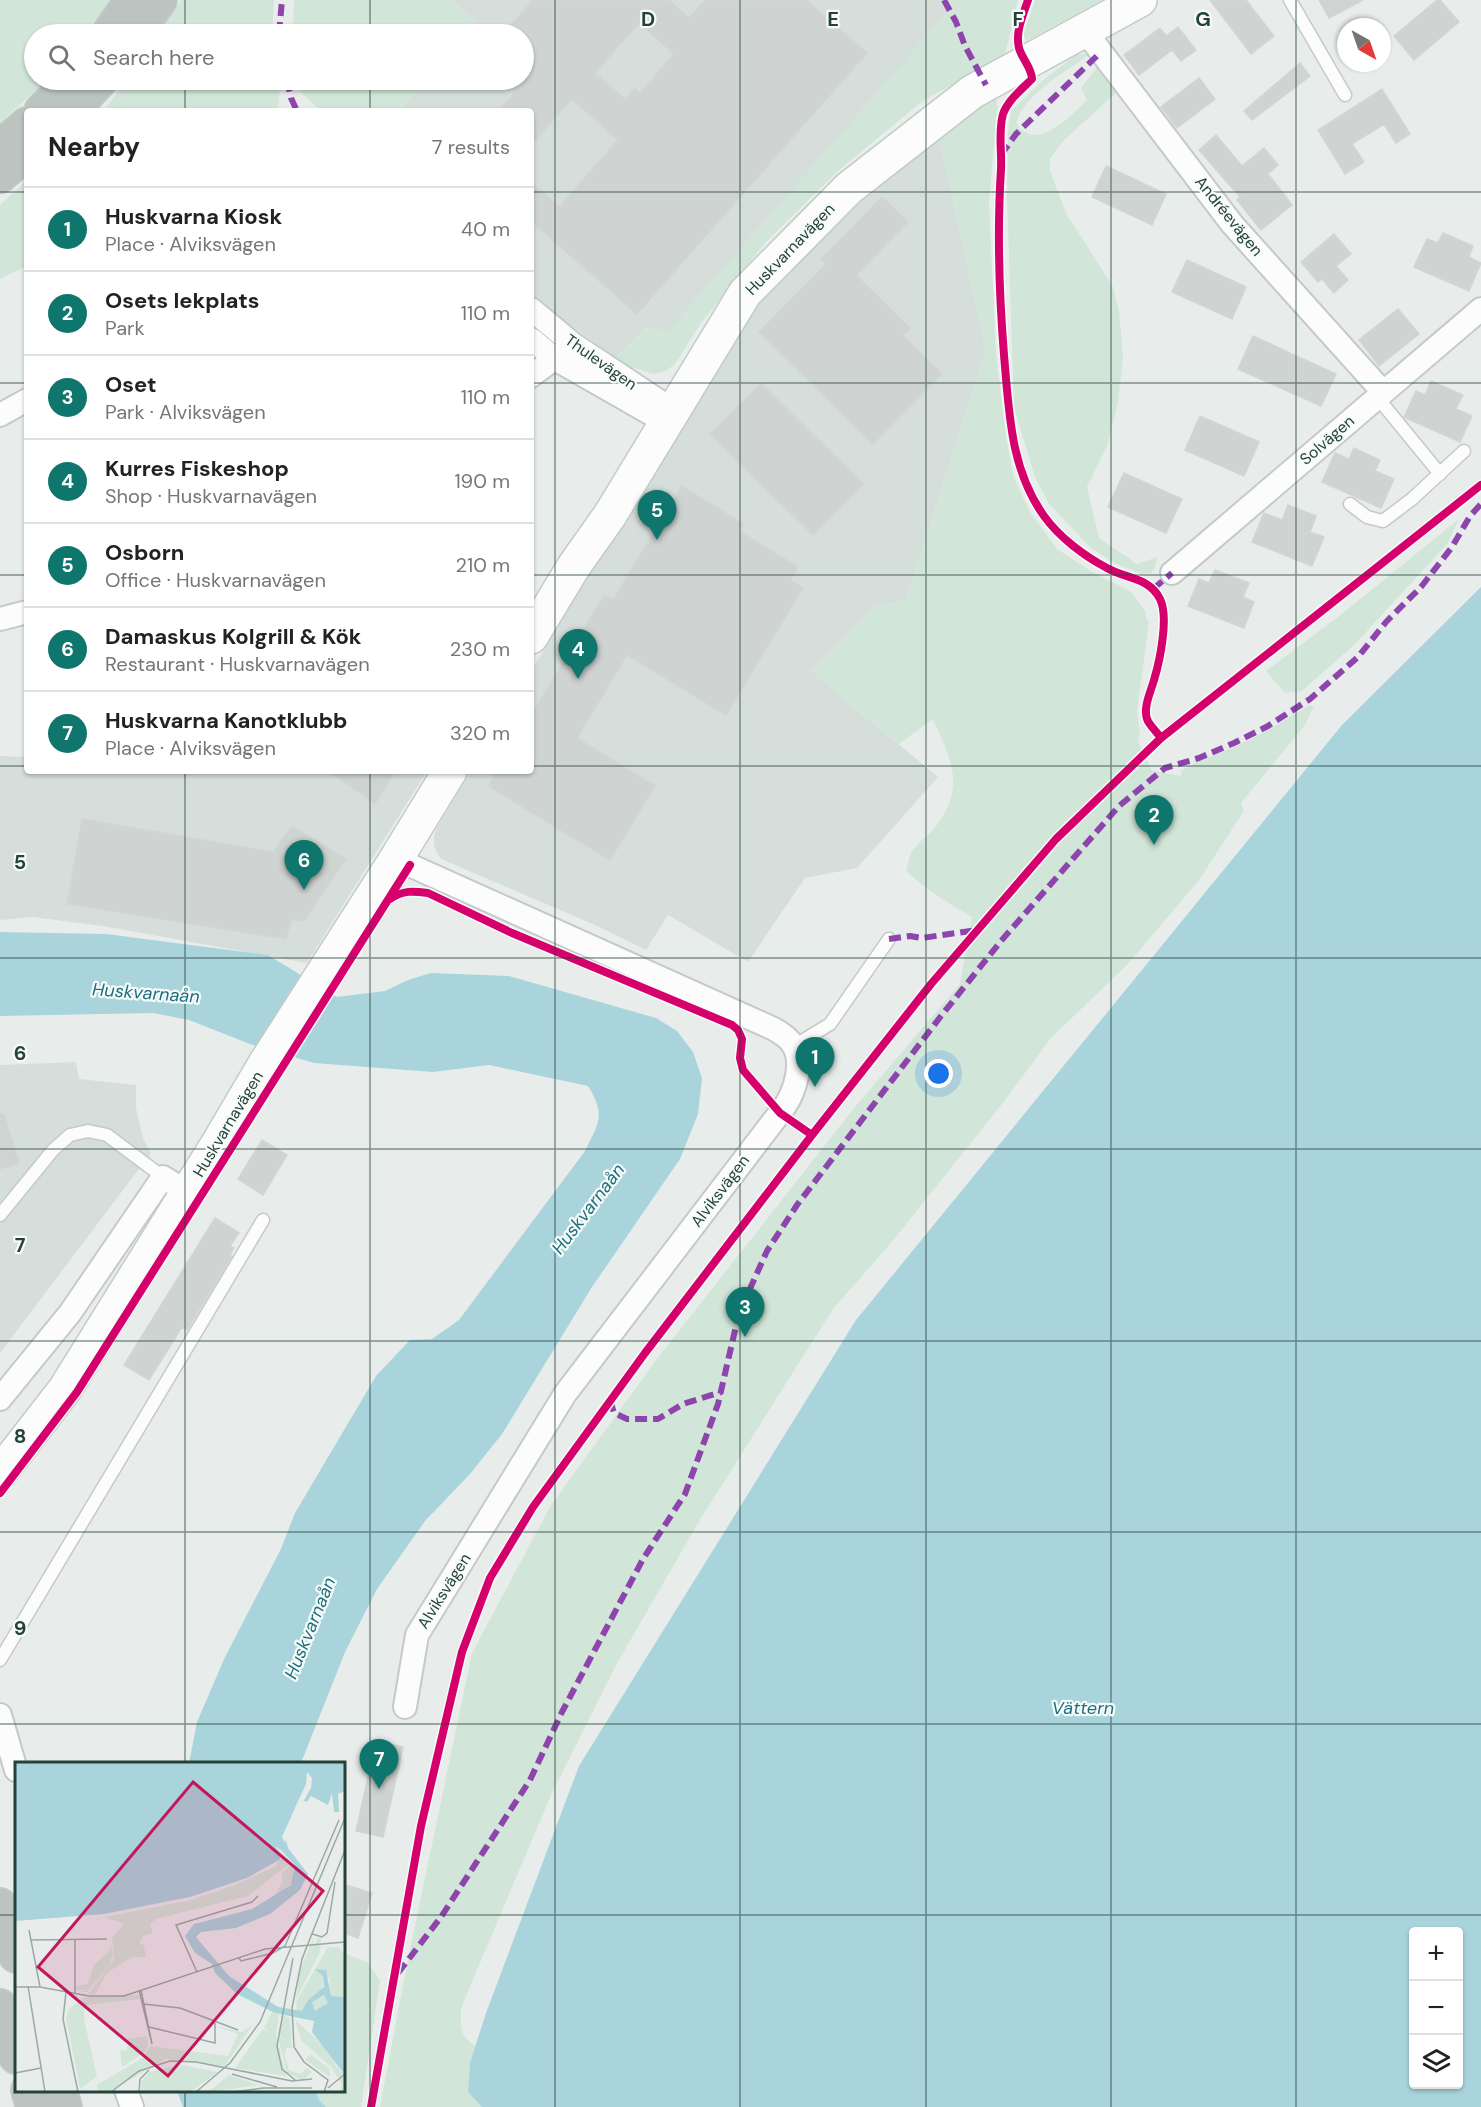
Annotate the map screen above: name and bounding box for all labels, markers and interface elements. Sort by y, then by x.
text: D [641,6,655,32]
text: E [827,6,839,32]
text: F [1012,6,1024,32]
text: G [1195,6,1211,32]
north arrow [1337,18,1391,72]
search box [24,24,534,90]
icon: search [45,41,78,74]
text: Search here [93,43,214,72]
text: Nearby [48,130,140,164]
text: 7 results [432,134,510,160]
street label: Andréevägen [1190,172,1268,260]
street label: Huskvarnavägen [741,199,839,299]
text: Huskvarna Kiosk [105,202,282,231]
text: 1 [64,216,71,242]
text: 40 m [461,216,510,242]
text: Place · Alviksvägen [105,231,276,257]
text: Osets lekplats [105,286,260,315]
text: 2 [62,300,73,326]
text: 110 m [461,300,510,326]
text: Park [105,315,145,341]
street label: Thulevägen [561,330,641,394]
text: Oset [105,370,157,399]
text: 3 [61,384,74,410]
text: 110 m [461,384,510,410]
text: Park · Alviksvägen [105,399,266,425]
street label: Solvägen [1295,410,1359,470]
text: Kurres Fiskeshop [105,454,289,483]
text: 4 [61,468,74,494]
text: 190 m [454,468,510,494]
text: Shop · Huskvarnavägen [105,483,317,509]
pin: 5 [638,490,676,540]
text: Osborn [105,538,184,567]
text: 5 [61,552,74,578]
text: 210 m [455,552,510,578]
text: Office · Huskvarnavägen [105,567,326,593]
text: Damaskus Kolgrill & Kök [105,622,362,651]
pin: 4 [558,630,598,679]
text: 6 [61,636,74,662]
text: 230 m [450,636,510,662]
text: Restaurant · Huskvarnavägen [105,651,370,677]
text: Huskvarna Kanotklubb [105,706,347,735]
text: 7 [62,720,73,746]
text: 320 m [450,720,510,746]
text: Place · Alviksvägen [105,735,276,761]
pin: 2 [1134,796,1174,845]
pin: 6 [284,840,324,890]
text: 5 [14,849,26,875]
water label: Huskvarnaån [91,977,201,1009]
pin: 1 [796,1038,834,1087]
text: 6 [14,1040,26,1066]
your location [924,1059,953,1088]
street label: Huskvarnavägen [188,1067,268,1181]
street label: Alviksvägen [686,1151,754,1231]
water label: Huskvarnaån [546,1159,630,1259]
text: 7 [15,1232,26,1258]
pin: 3 [726,1288,764,1337]
text: 8 [14,1423,26,1449]
street label: Alviksvägen [412,1549,476,1633]
water label: Huskvarnaån [279,1574,341,1682]
text: 9 [14,1615,26,1641]
water label: Vättern [1052,1696,1114,1720]
pin: 7 [360,1740,398,1789]
inset map [15,1762,345,2092]
map controls [1409,1927,1463,2089]
button: + [1409,1927,1463,1981]
button: − [1409,1981,1463,2035]
button: layers [1409,2035,1463,2089]

